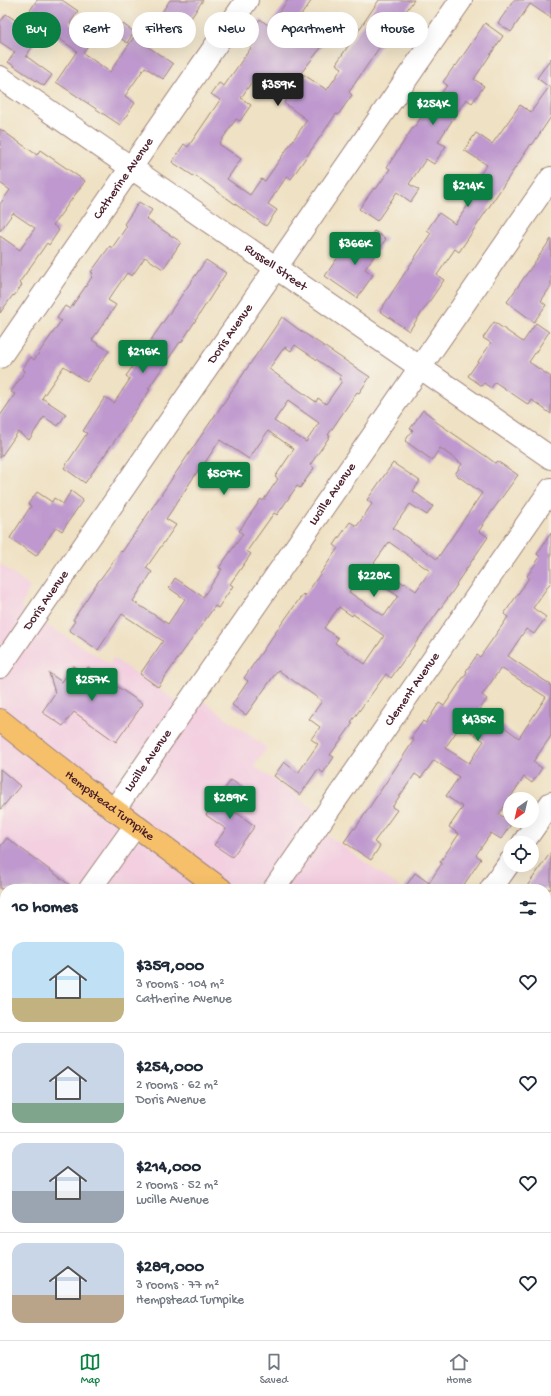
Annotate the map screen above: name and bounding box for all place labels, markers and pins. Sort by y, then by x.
pin: $359K [250,73,306,107]
pin: $254K [405,92,461,126]
pin: $214K [440,174,496,208]
pin: $366K [327,232,383,266]
pin: $216K [115,340,171,374]
pin: $507K [196,462,252,496]
pin: $228K [346,564,402,598]
pin: $257K [64,668,120,702]
pin: $435K [450,708,506,742]
pin: $289K [202,786,258,820]

